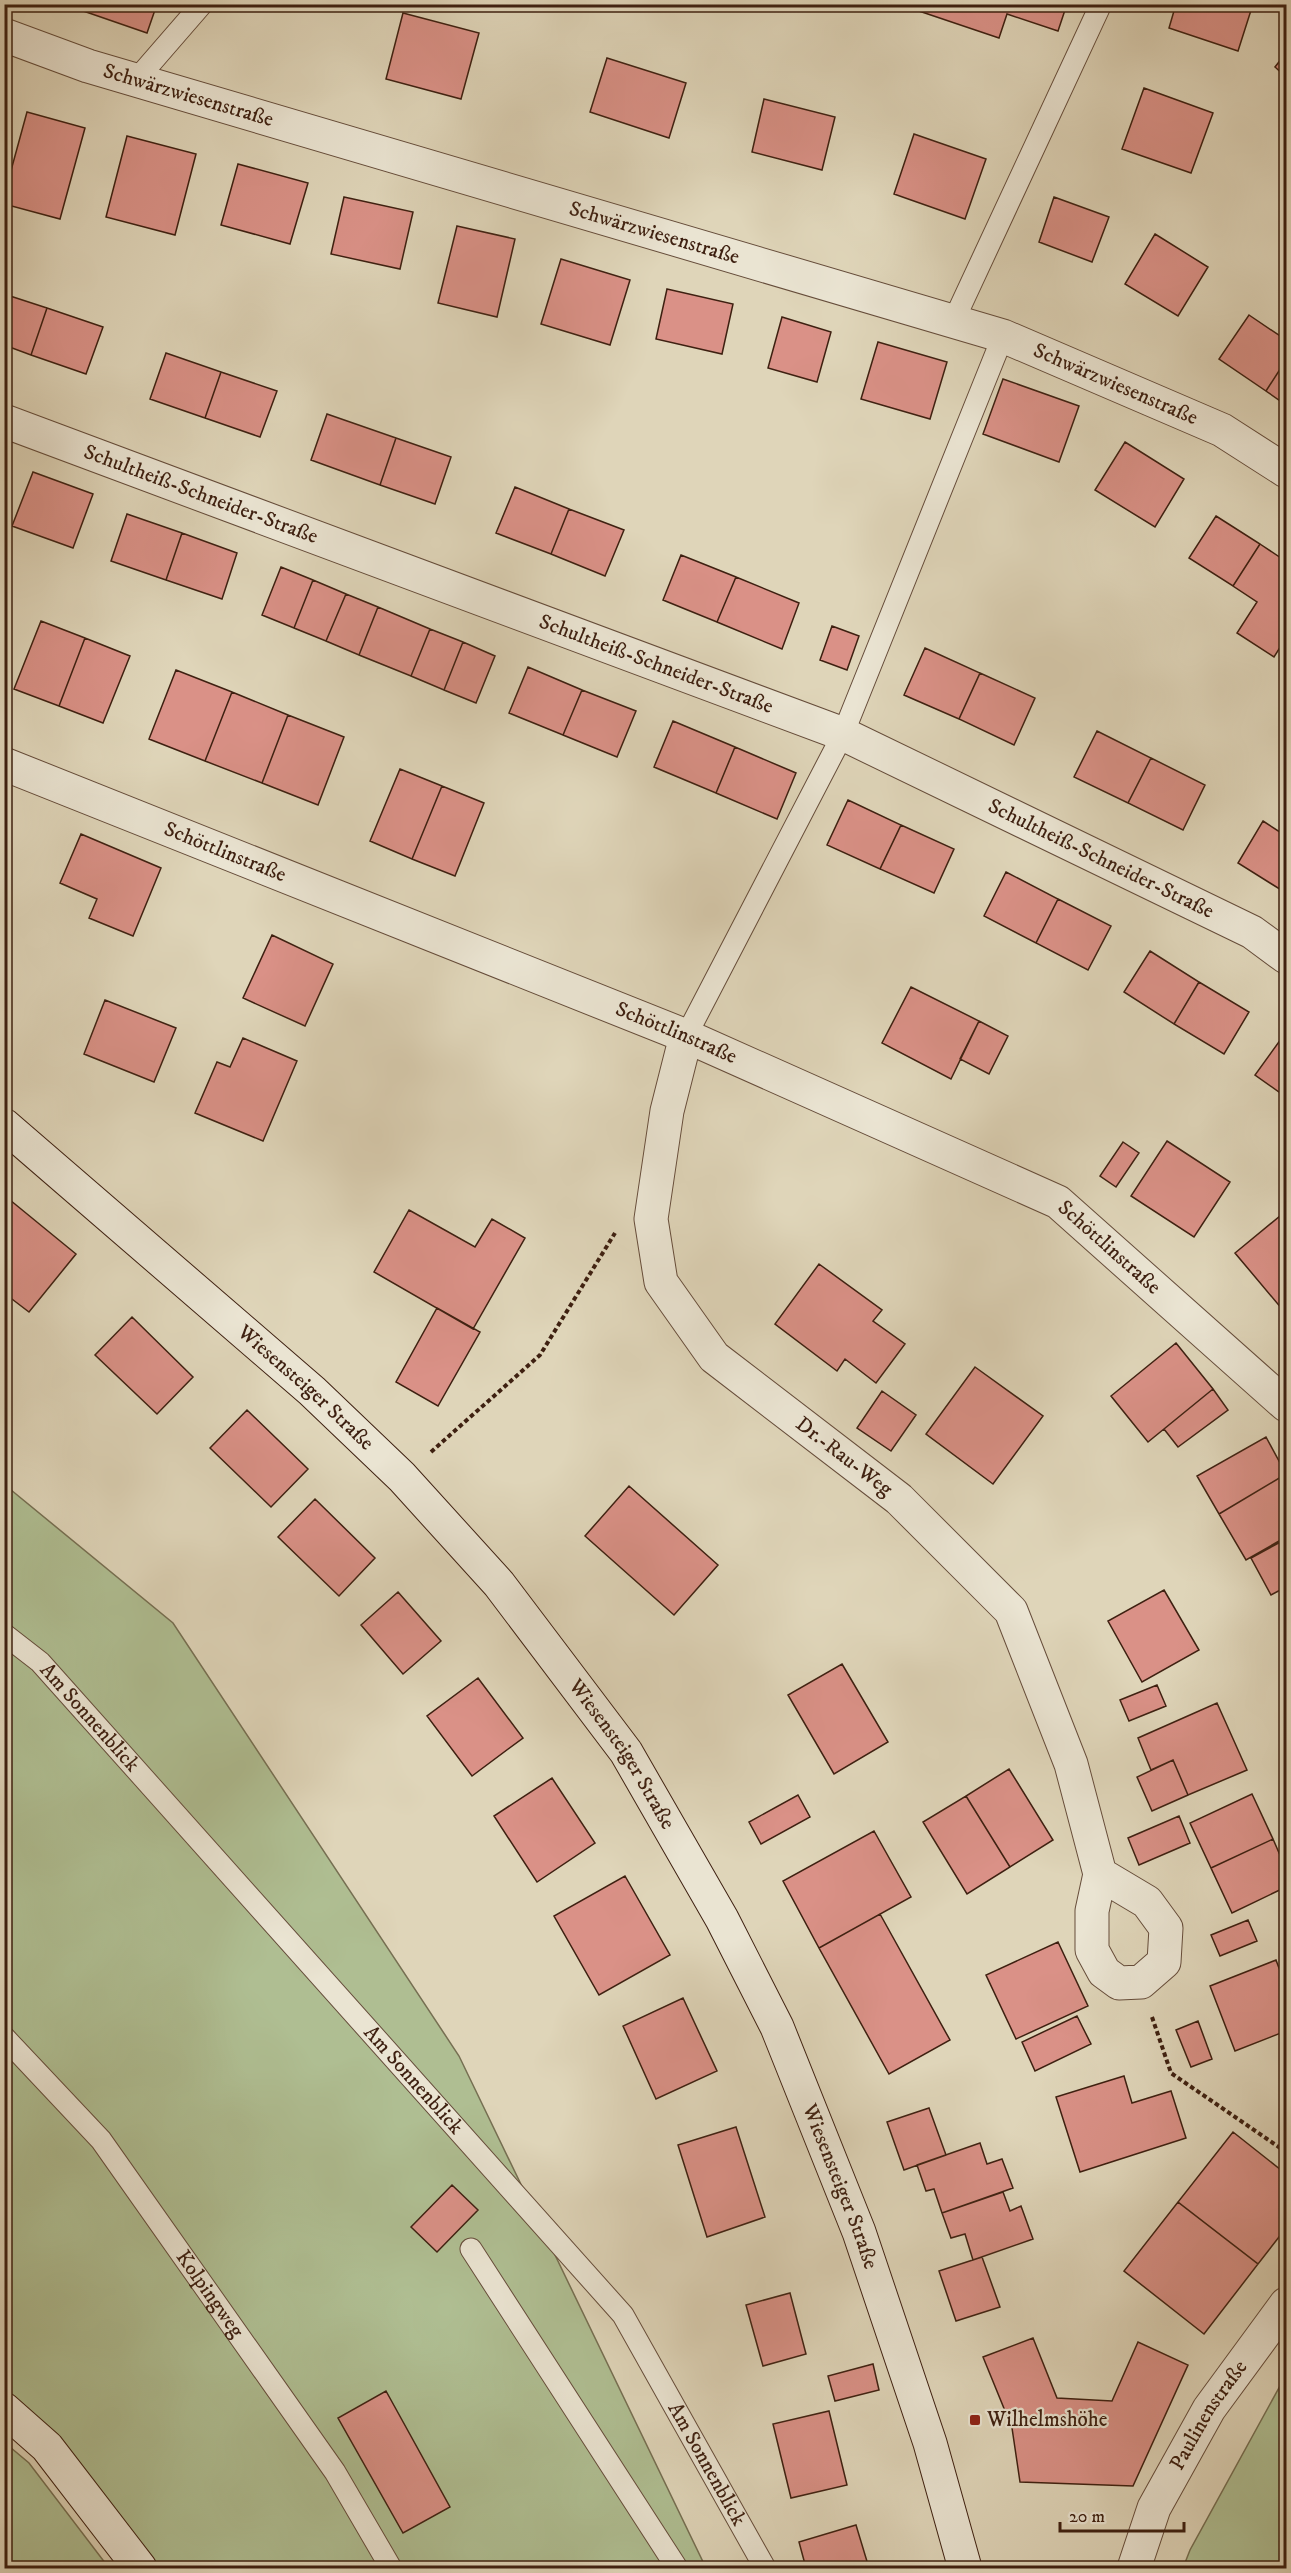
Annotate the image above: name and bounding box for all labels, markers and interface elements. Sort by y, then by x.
street label: Schwärzwiesenstraße [100,58,277,133]
street label: Schwärzwiesenstraße [566,196,743,271]
street label: Schwärzwiesenstraße [1029,338,1202,431]
street label: Schultheiß-Schneider-Straße [80,439,322,550]
street label: Schultheiß-Schneider-Straße [535,609,777,720]
street label: Schultheiß-Schneider-Straße [984,793,1218,925]
street label: Schöttlinstraße [160,816,290,888]
street label: Schöttlinstraße [612,996,741,1070]
street label: Schöttlinstraße [1052,1195,1166,1300]
street label: Wiesensteiger Straße [231,1319,379,1456]
street label: Dr.-Rau-Weg [790,1411,898,1503]
street label: Am Sonnenblick [34,1658,145,1778]
street label: Wiesensteiger Straße [562,1673,681,1834]
street label: Am Sonnenblick [358,2020,469,2140]
street label: Wiesensteiger Straße [796,2099,884,2273]
street label: Kolpingweg [170,2245,250,2343]
street label: Paulinenstraße [1164,2355,1254,2475]
street label: Am Sonnenblick [662,2398,752,2531]
place label: Wilhelmshöhe [986,2407,1108,2433]
marker: Wilhelmshöhe [968,2413,982,2427]
scale bar [1060,2495,1184,2533]
text: 20 m [1069,2506,1105,2528]

